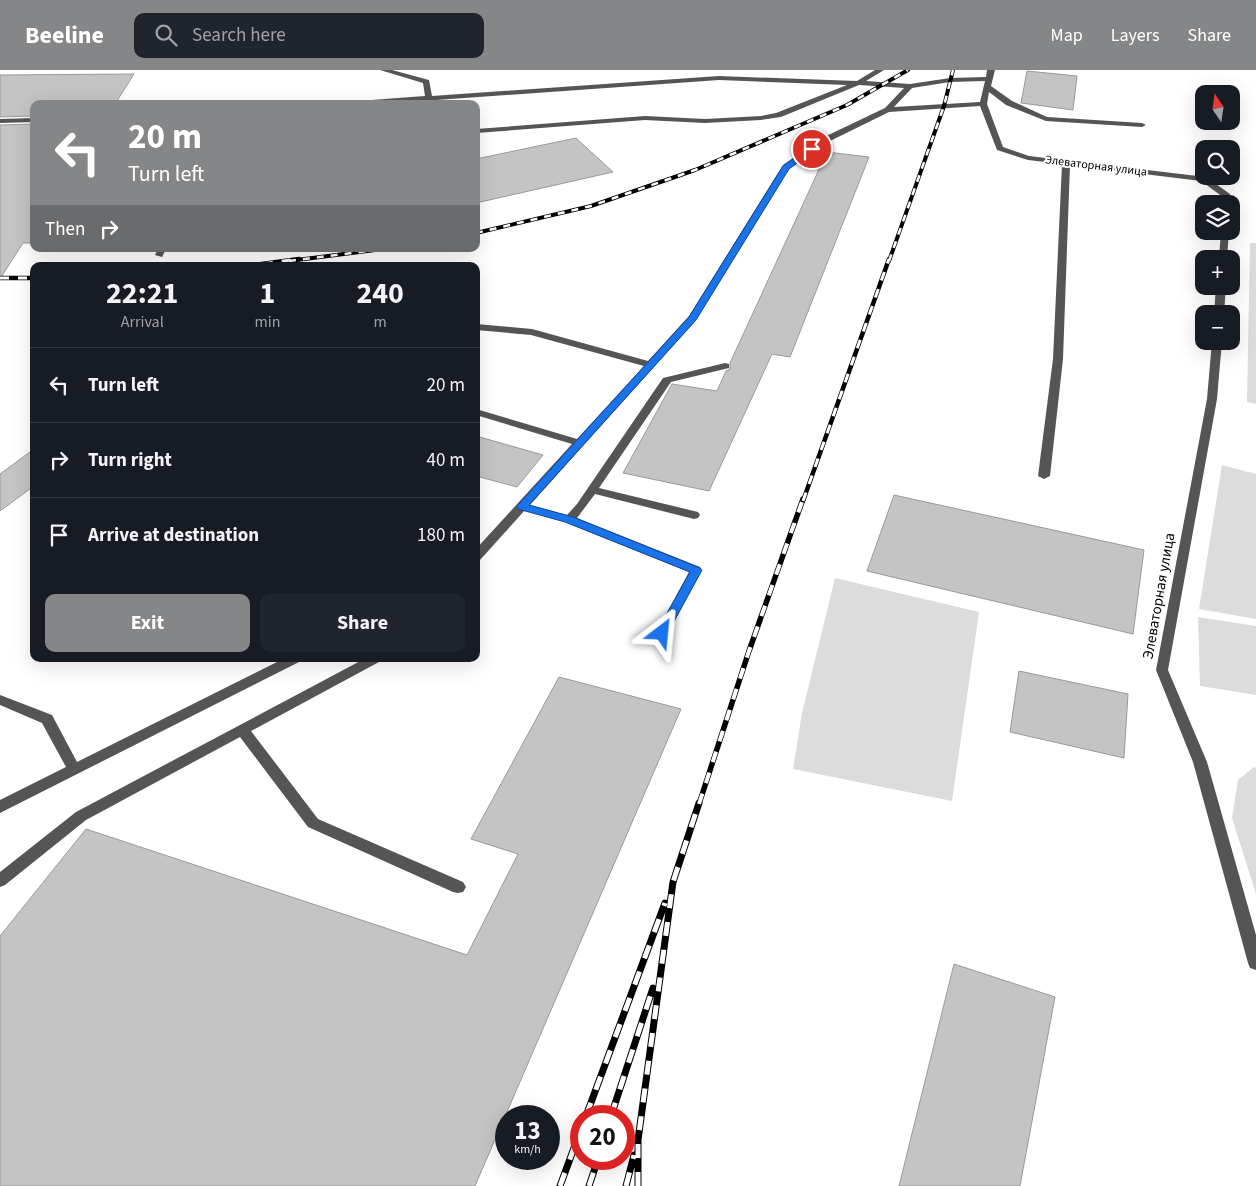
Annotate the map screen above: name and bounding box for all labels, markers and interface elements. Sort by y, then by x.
search box [134,13,484,58]
text: Beeline [25,18,104,53]
icon: search [152,21,180,49]
text: Search here [192,22,286,49]
text: Map [1051,23,1083,48]
text: Layers [1111,23,1160,48]
text: Share [1188,23,1231,48]
north arrow [1195,85,1240,130]
map controls [1195,85,1240,350]
text: 20 m [128,112,202,162]
icon: left [45,120,110,185]
pin [791,128,833,170]
icon: arrive [798,135,826,163]
button: search [1195,140,1240,185]
street label: Элеваторная улица [1044,151,1148,181]
text: Turn left [128,158,204,190]
button: layers [1195,195,1240,240]
icon: right [95,215,123,243]
text: Then [45,216,85,243]
button: + [1195,250,1240,295]
text: 22:21 [106,272,178,315]
text: 1 [259,272,275,315]
text: 240 [356,272,404,315]
button: − [1195,305,1240,350]
text: Arrival [121,311,164,333]
text: min [254,311,280,333]
text: m [374,311,387,333]
icon: left [45,371,73,399]
text: Turn left [88,372,159,399]
text: 20 m [427,372,465,399]
icon: right [45,446,73,474]
text: Turn right [88,447,172,474]
text: 40 m [427,447,465,474]
icon: arrive [45,521,73,549]
text: Arrive at destination [88,522,259,549]
text: 180 m [417,522,465,549]
street label: Элеваторная улица [1138,531,1180,661]
button: Exit [45,594,250,652]
button: Share [260,594,465,652]
position arrow [635,606,687,658]
speed limit sign: 20 [570,1105,635,1170]
text: 13 [514,1113,541,1149]
text: km/h [514,1141,541,1158]

